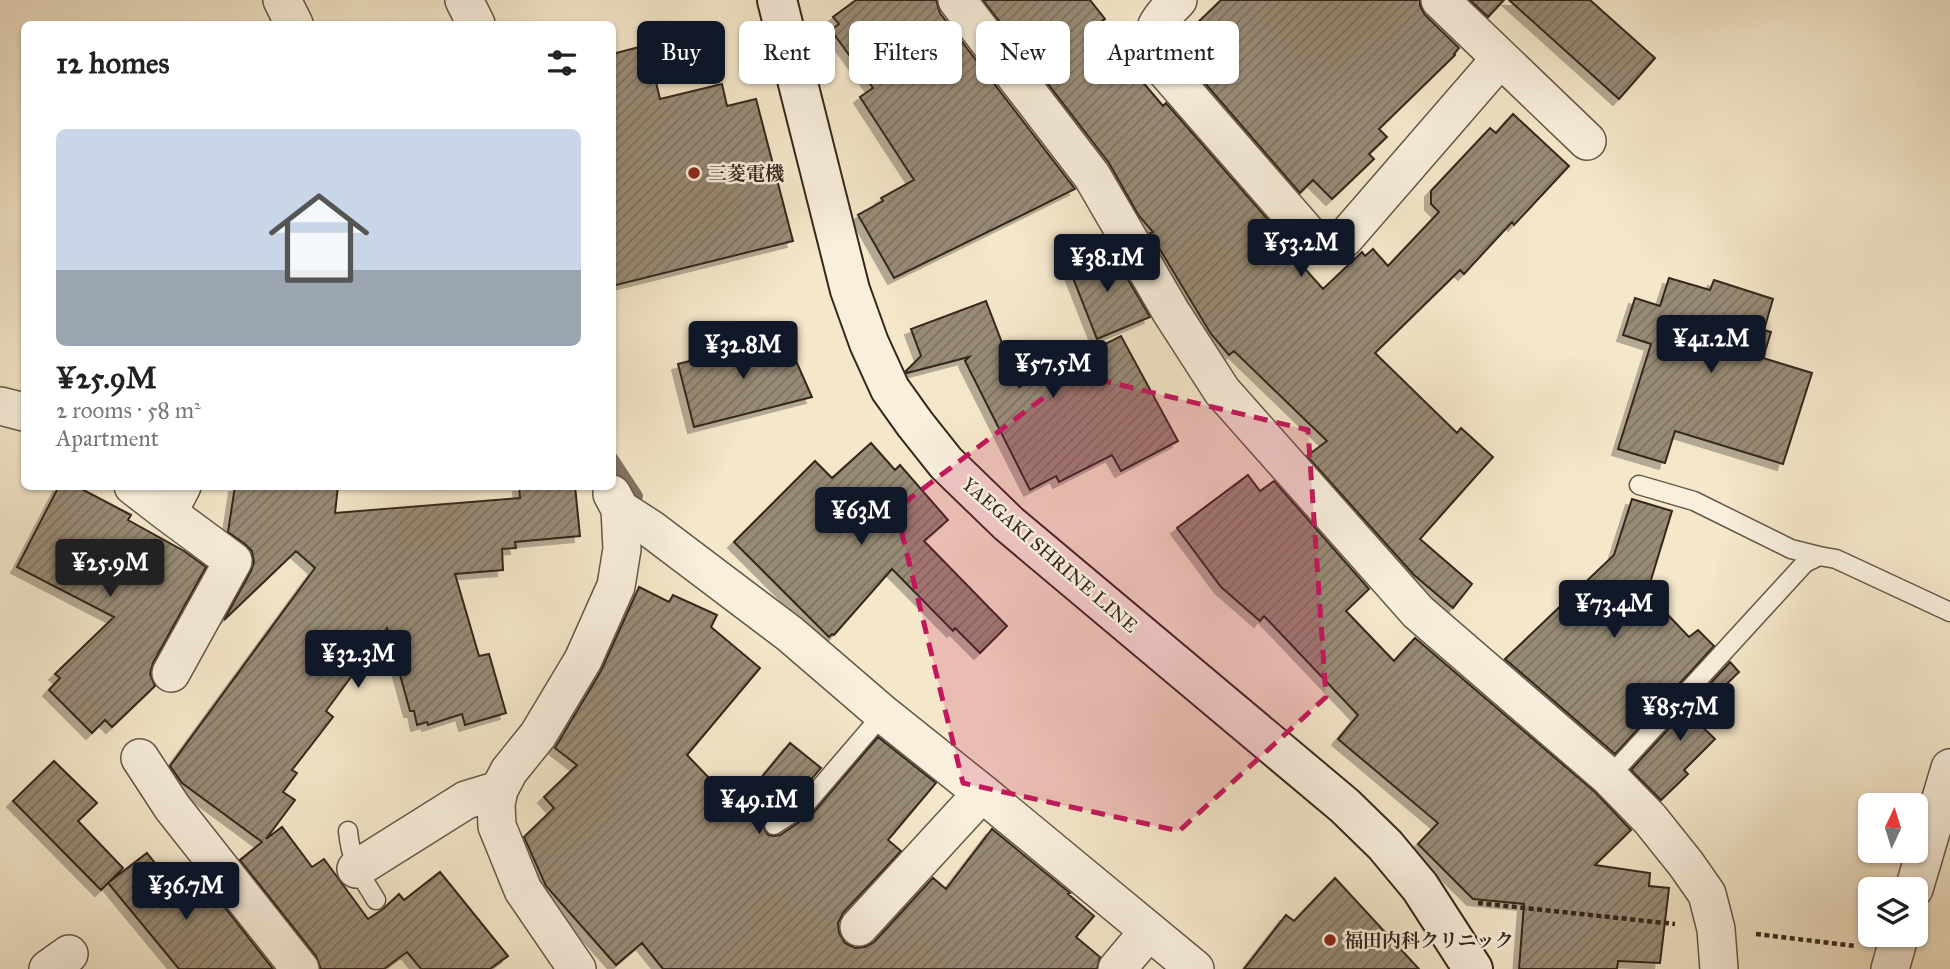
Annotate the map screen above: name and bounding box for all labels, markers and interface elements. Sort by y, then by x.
chip: Buy [637,21,725,84]
chip: Rent [739,21,835,84]
chip: Filters [849,21,962,84]
chip: New [976,21,1070,84]
chip: Apartment [1084,21,1239,84]
icon: filters [543,44,581,82]
text: 12 homes [56,45,169,81]
place label: 三菱電機 [708,162,784,185]
marker: 三菱電機 [686,165,702,181]
icon: home [256,175,382,301]
pin: ¥53.2M [1244,219,1358,279]
text: ¥53.2M [1264,228,1338,256]
pin: ¥38.1M [1050,234,1164,294]
text: ¥38.1M [1070,243,1144,271]
pin: ¥41.2M [1654,316,1768,375]
pin: ¥32.8M [686,322,800,381]
text: ¥41.2M [1673,324,1749,352]
text: ¥32.8M [705,330,781,358]
pin: ¥57.5M [996,340,1110,400]
text: ¥57.5M [1015,349,1091,377]
text: ¥25.9M [56,360,157,396]
text: 2 rooms · 58 m² [56,396,201,424]
text: Apartment [56,424,159,452]
street label: YAEGAKI SHRINE LINE [958,472,1143,638]
pin: ¥63M [820,488,902,547]
text: ¥63M [831,496,891,524]
pin: ¥25.9M [53,540,167,599]
text: ¥25.9M [71,548,149,576]
pin: ¥73.4M [1557,580,1671,640]
text: ¥73.4M [1575,589,1653,617]
pin: ¥32.3M [301,630,415,690]
text: ¥32.3M [321,639,395,667]
pin: ¥85.7M [1623,684,1737,743]
text: ¥85.7M [1642,692,1718,720]
pin: ¥49.1M [702,776,816,836]
text: ¥49.1M [720,785,798,813]
north arrow [1858,793,1928,863]
map controls [1858,793,1928,947]
pin: ¥36.7M [129,862,243,922]
text: ¥36.7M [148,871,224,899]
button: layers [1858,877,1928,947]
place label: 福田内科クリニック [1344,929,1514,952]
marker: 福田内科クリニック [1322,932,1338,948]

